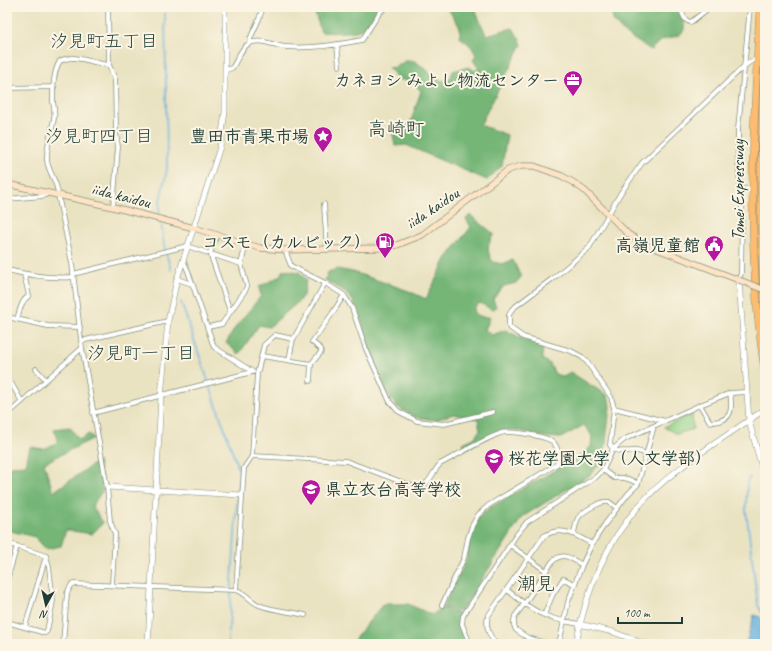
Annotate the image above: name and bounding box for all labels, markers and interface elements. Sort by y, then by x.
district label: 汐見町五丁目 [50,30,158,52]
office icon: カネヨシ みよし物流センター [562,69,584,97]
place label: カネヨシ みよし物流センター [334,70,559,91]
district label: 高崎町 [367,117,425,141]
district label: 汐見町四丁目 [45,125,153,147]
place icon: 豊田市青果市場 [312,125,334,153]
place label: 豊田市青果市場 [190,126,309,147]
street label: Tomei Expressway [728,139,749,240]
street label: iida kaidou [89,178,154,213]
street label: iida kaidou [402,182,464,234]
fuel station icon: コスモ（カルビック） [374,231,396,259]
place label: コスモ（カルビック） [202,232,371,253]
public building icon: 高嶺児童館 [703,234,725,262]
place label: 高嶺児童館 [615,235,700,256]
district label: 汐見町一丁目 [87,342,195,364]
school or university icon: 桜花学園大学（人文学部） [483,447,505,475]
place label: 桜花学園大学（人文学部） [508,448,712,469]
school or university icon: 県立衣台高等学校 [300,478,322,506]
place label: 県立衣台高等学校 [325,479,461,500]
district label: 潮見 [517,572,555,596]
north arrow [26,585,66,625]
scale bar [618,599,682,625]
text: 100 m [624,605,651,621]
text: N [38,607,49,622]

